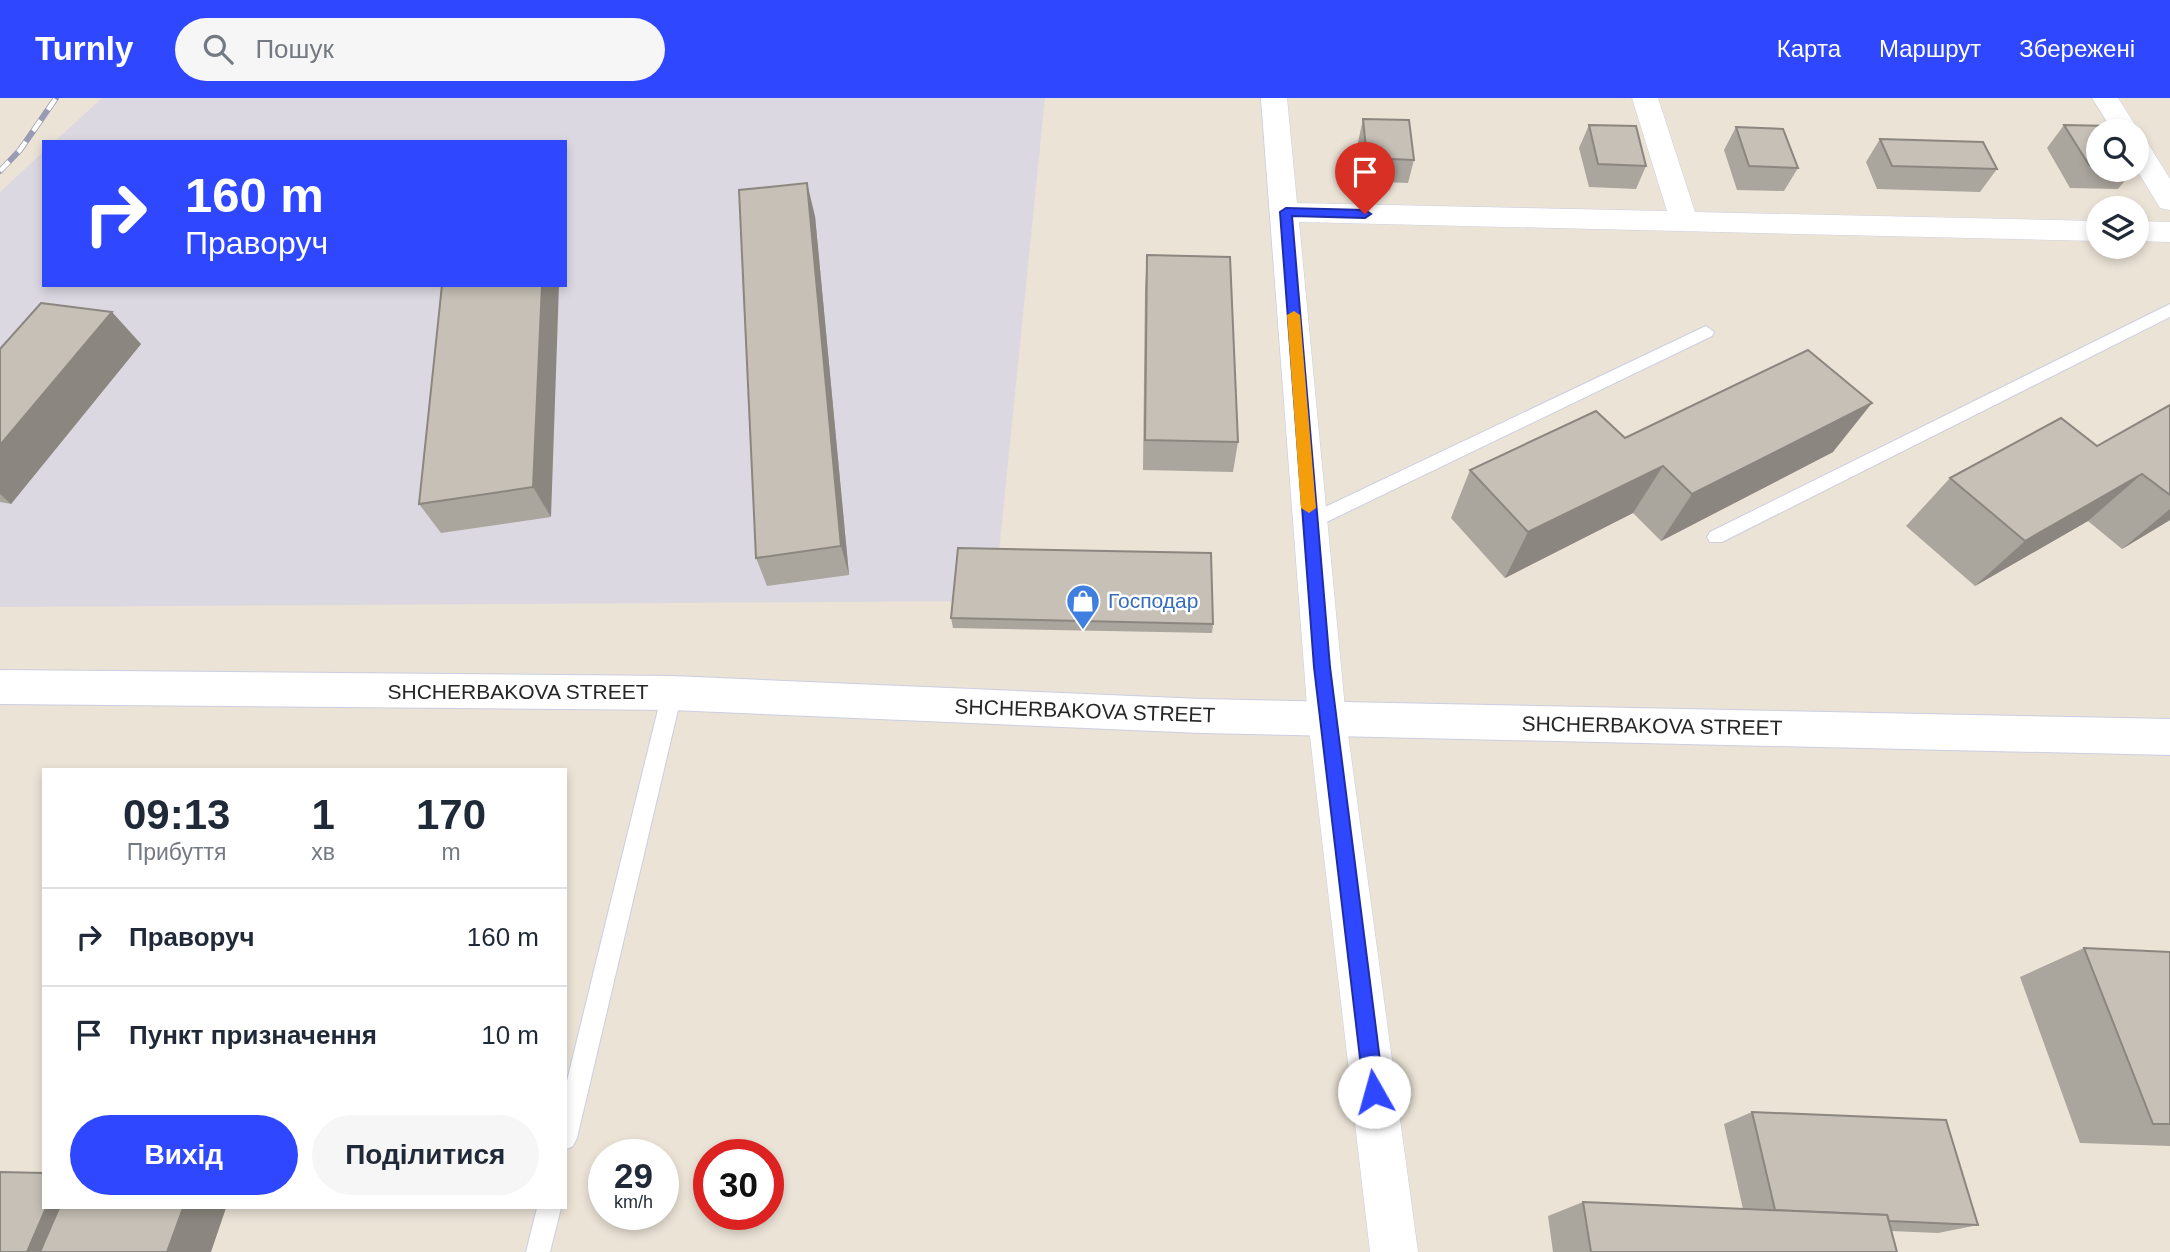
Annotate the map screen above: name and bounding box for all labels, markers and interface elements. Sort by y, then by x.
search box [175,18,665,81]
text: Turnly [35,30,133,67]
icon: search [199,30,237,68]
text: Пошук [255,34,334,64]
text: Карта [1777,35,1841,62]
text: Маршрут [1879,35,1981,62]
text: Збережені [2019,35,2135,62]
map controls [2086,119,2149,259]
button: search [2086,119,2149,182]
pin [1335,142,1395,214]
icon: arrive [1346,153,1384,191]
icon: right [70,168,161,259]
text: 160 m [185,168,324,222]
button: layers [2086,196,2149,259]
text: Праворуч [185,225,328,261]
shop icon: Господар [1064,582,1102,631]
place label: Господар [1108,589,1198,612]
street label: SHCHERBAKOVA STREET [387,680,649,703]
street label: SHCHERBAKOVA STREET [954,694,1216,727]
street label: SHCHERBAKOVA STREET [1521,712,1783,739]
text: 09:13 [123,791,230,838]
text: 1 [311,791,335,838]
text: 170 [416,791,486,838]
text: Прибуття [127,839,227,865]
text: хв [311,839,335,865]
text: m [441,839,461,865]
icon: right [70,918,108,956]
text: Праворуч [129,922,255,952]
text: 160 m [467,922,539,952]
icon: arrive [70,1016,108,1054]
text: Пункт призначення [129,1020,377,1050]
text: 10 m [481,1020,539,1050]
position arrow [1337,1055,1411,1129]
button: Вихід [70,1115,298,1195]
button: Поділитися [312,1115,539,1195]
speed limit sign: 30 [693,1139,784,1230]
text: 29 [614,1156,653,1195]
text: km/h [614,1192,653,1212]

